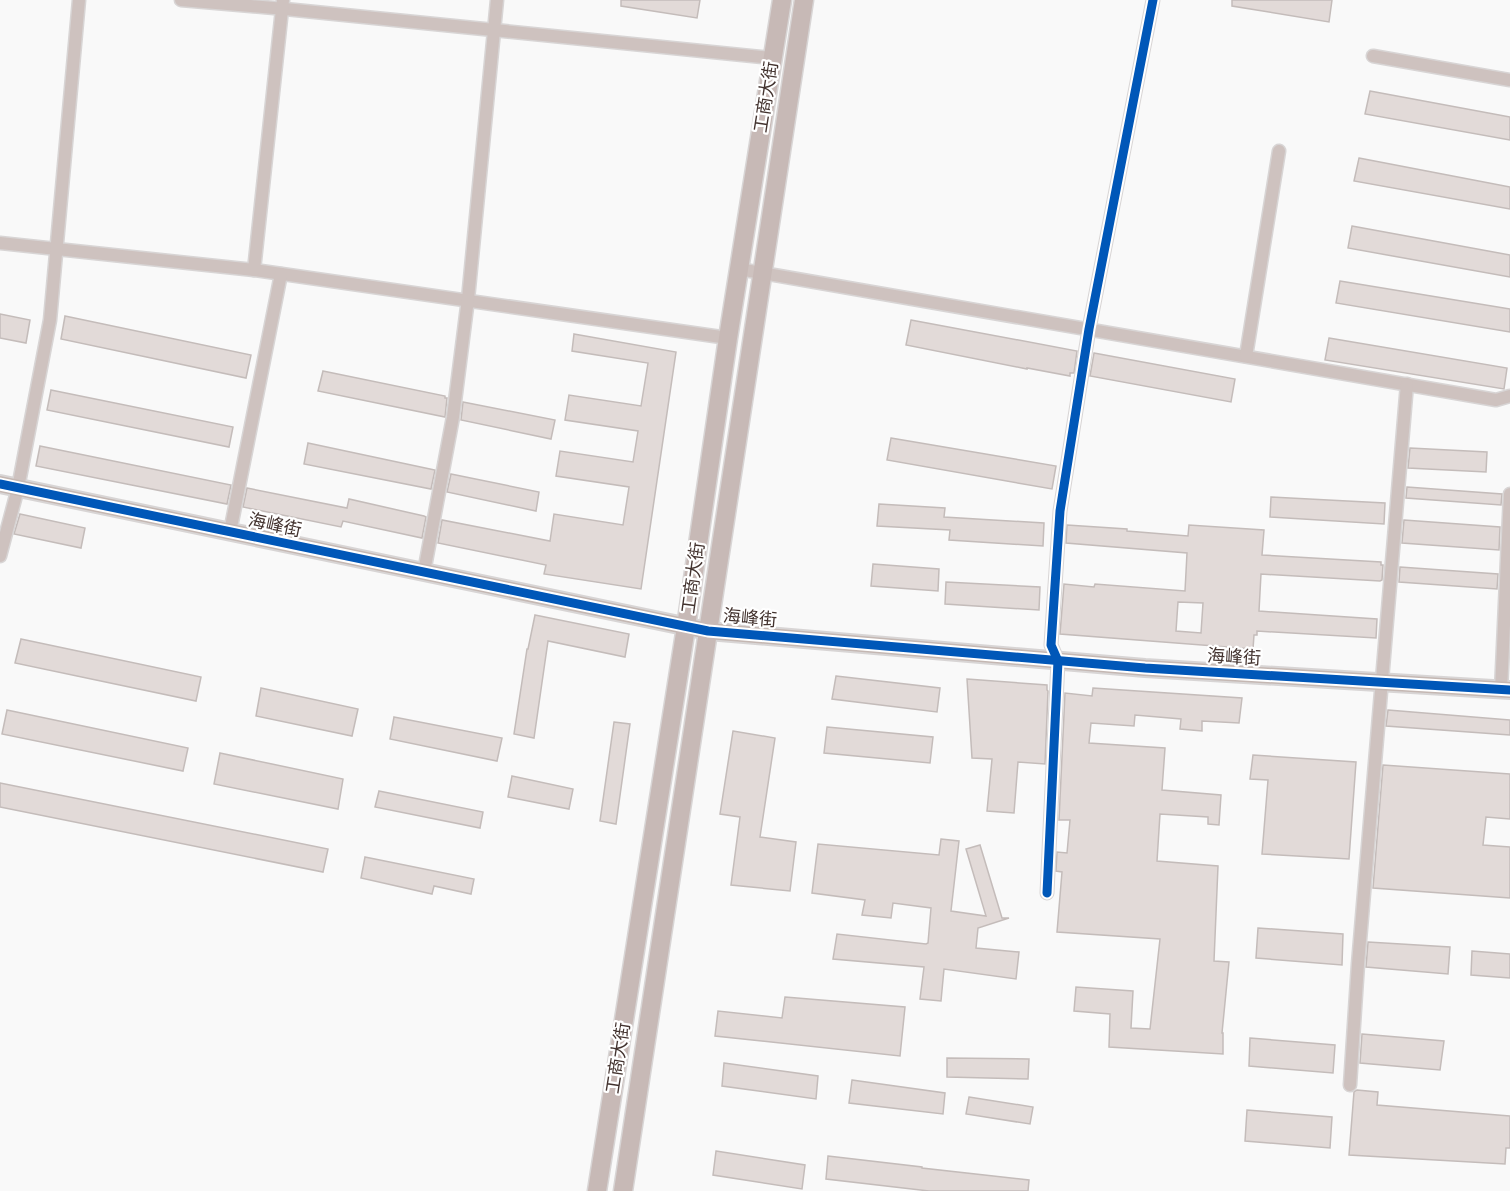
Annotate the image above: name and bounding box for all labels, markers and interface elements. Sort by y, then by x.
street label: 工商大街 [749,60,782,134]
street label: 海峰街 [246,508,304,541]
street label: 工商大街 [676,541,709,615]
street label: 海峰街 [722,604,778,631]
street label: 海峰街 [1206,644,1262,669]
street label: 工商大街 [601,1021,634,1095]

